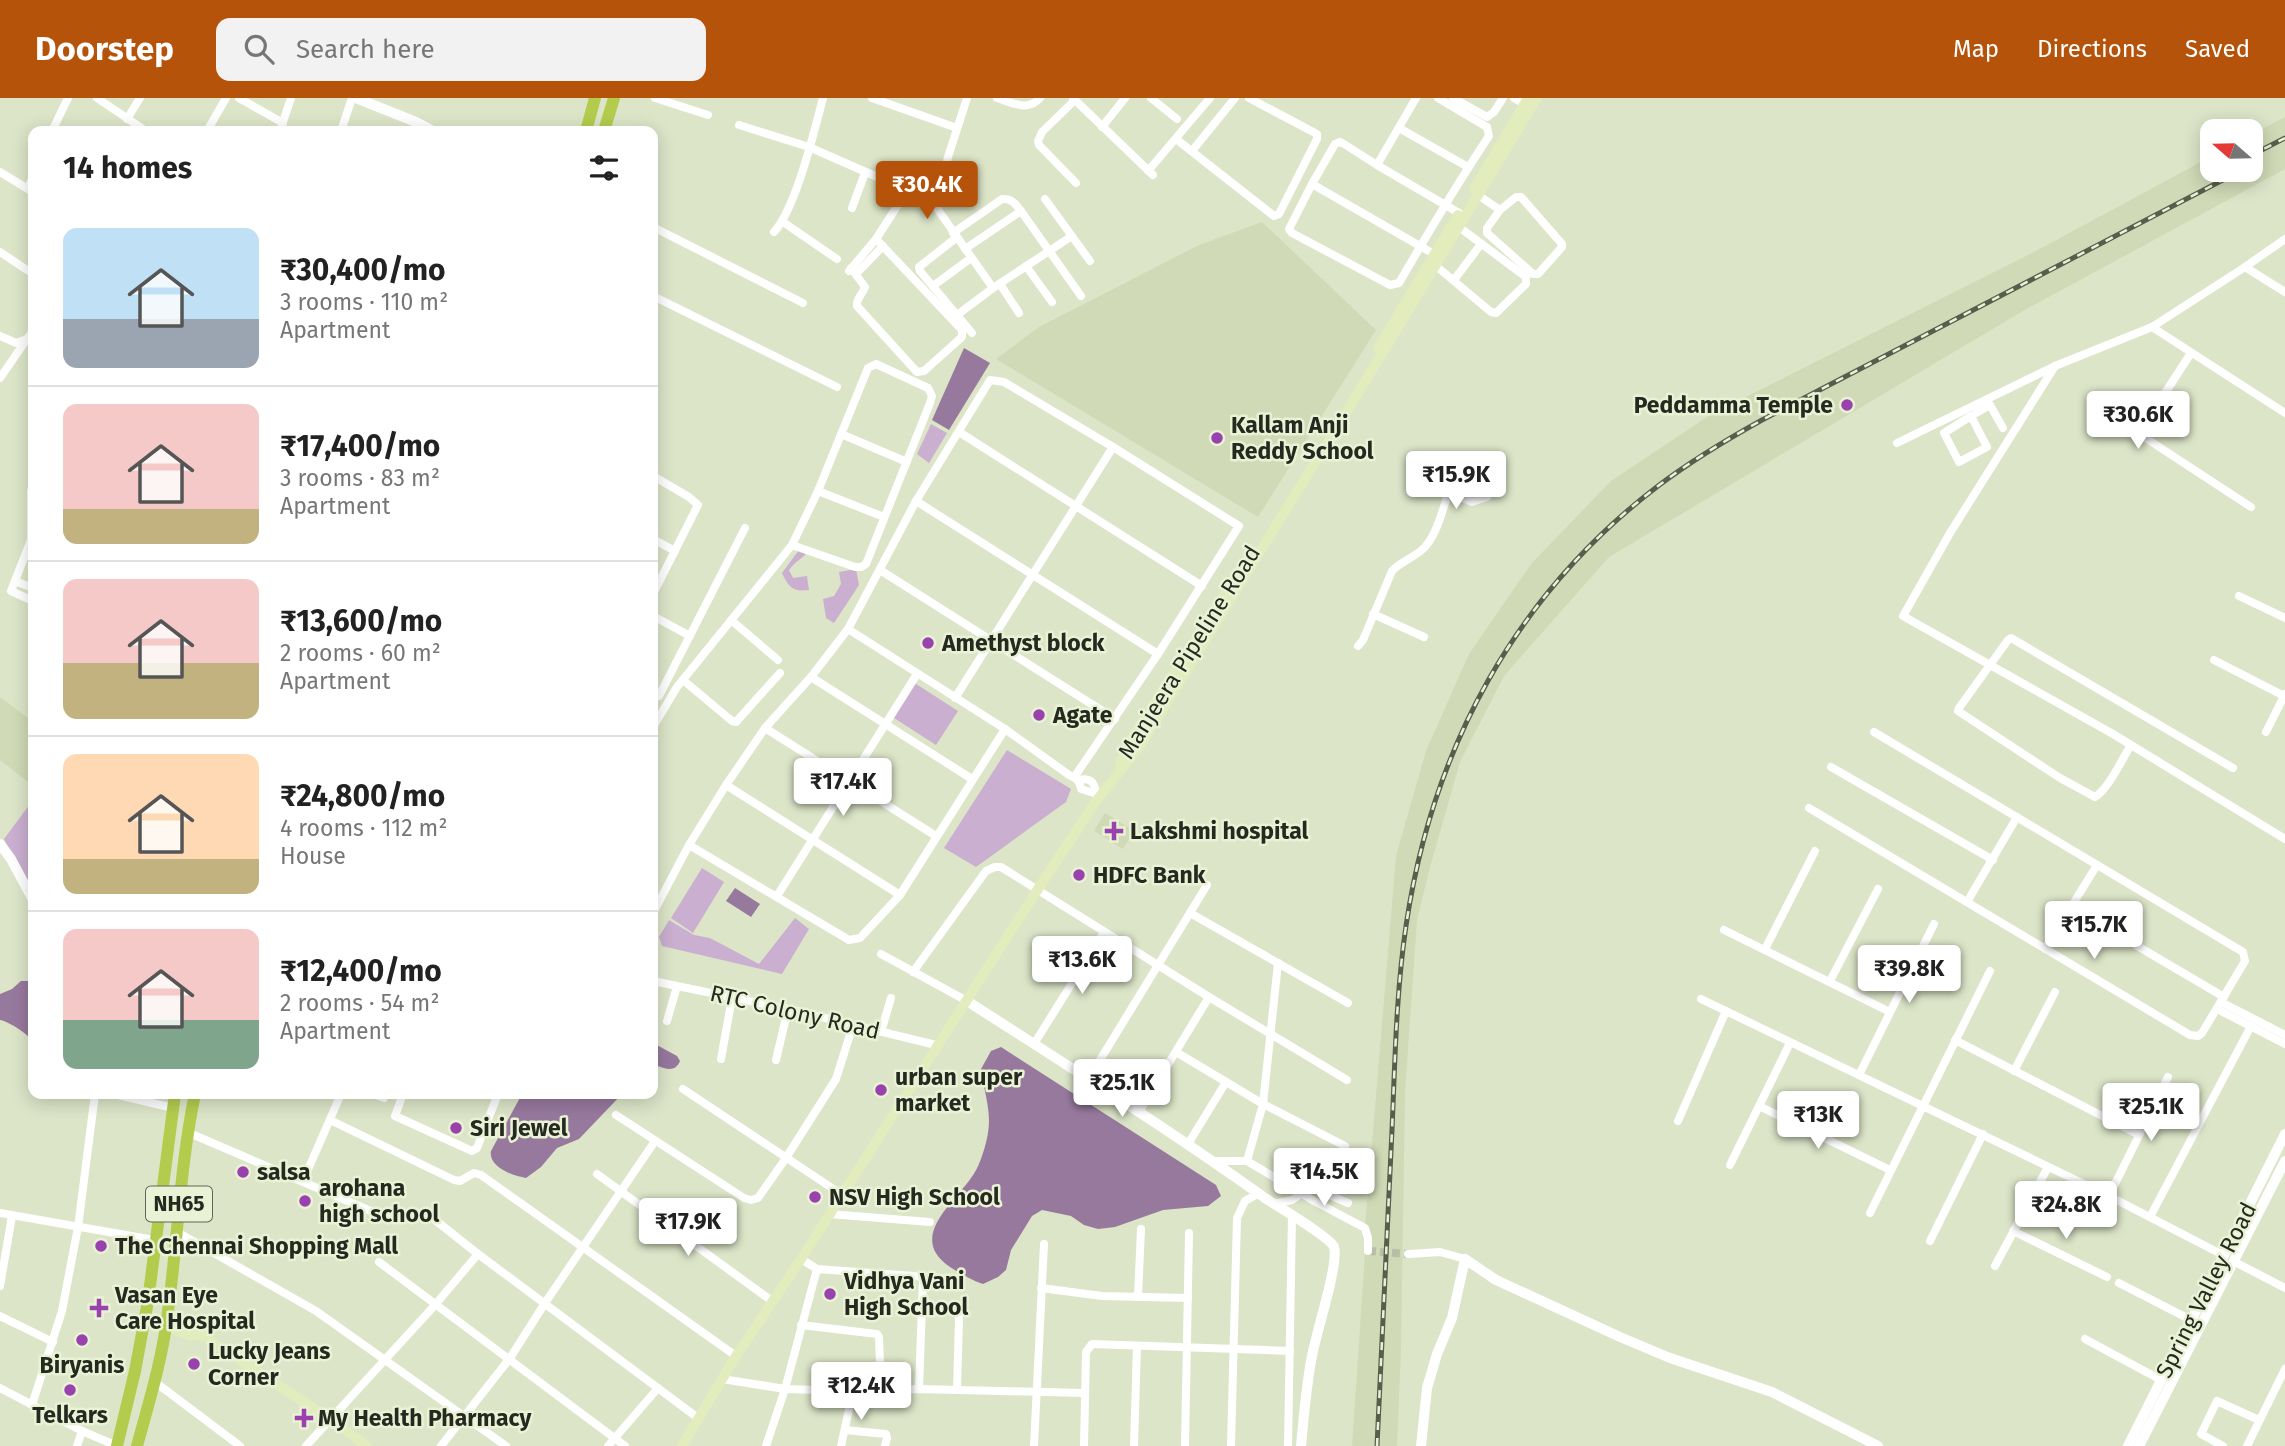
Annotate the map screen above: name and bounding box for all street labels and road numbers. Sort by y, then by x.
street label: Manjeera Pipeline Road [1112,540,1266,764]
street label: RTC Colony Road [707,979,883,1045]
road number: NH65 [146,1186,212,1222]
street label: Spring Valley Road [2150,1197,2262,1383]

